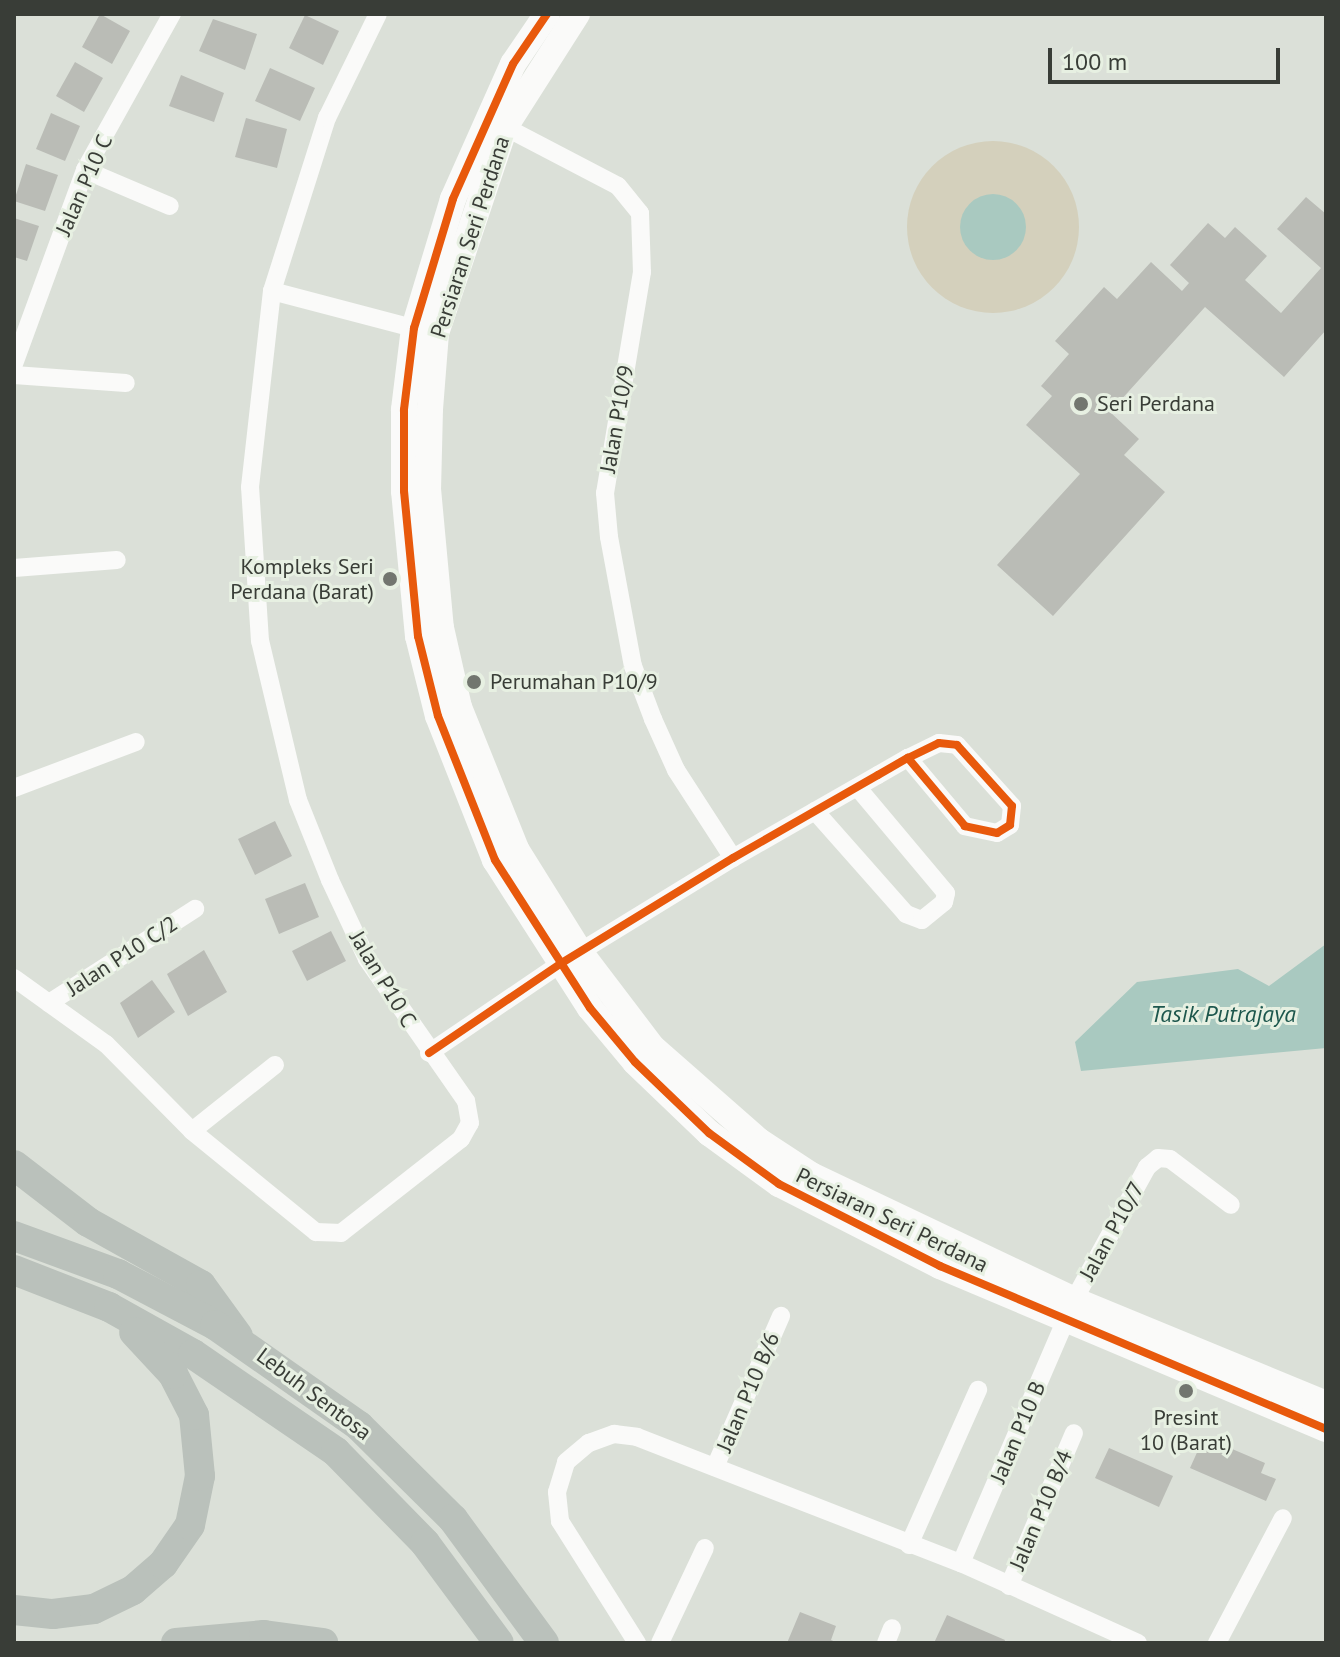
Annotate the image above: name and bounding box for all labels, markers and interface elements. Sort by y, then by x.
scale bar [1052,32,1284,82]
text: 100 m [1062,46,1127,77]
street label: Jalan P10 C [50,131,118,239]
street label: Persiaran Seri Perdana [425,133,515,341]
street label: Jalan P10/9 [595,363,639,475]
place label: Seri Perdana [1097,391,1215,417]
marker: Seri Perdana [1072,395,1090,413]
place label: Kompleks Seri Perdana (Barat) [230,553,374,604]
marker: Kompleks Seri Perdana (Barat) [381,570,399,588]
place label: Perumahan P10/9 [490,669,658,695]
marker: Perumahan P10/9 [465,673,483,691]
street label: Jalan P10 C/2 [62,910,182,1002]
street label: Jalan P10 C [344,926,422,1032]
water label: Tasik Putrajaya [1150,1000,1296,1028]
street label: Persiaran Seri Perdana [792,1162,992,1278]
street label: Jalan P10/7 [1074,1177,1150,1285]
street label: Jalan P10 B/6 [711,1328,785,1456]
street label: Lebuh Sentosa [251,1342,377,1446]
street label: Jalan P10 B [985,1377,1051,1487]
marker: Presint 10 (Barat) [1177,1382,1195,1400]
place label: Presint 10 (Barat) [1140,1404,1232,1456]
street label: Jalan P10 B/4 [1004,1446,1078,1574]

